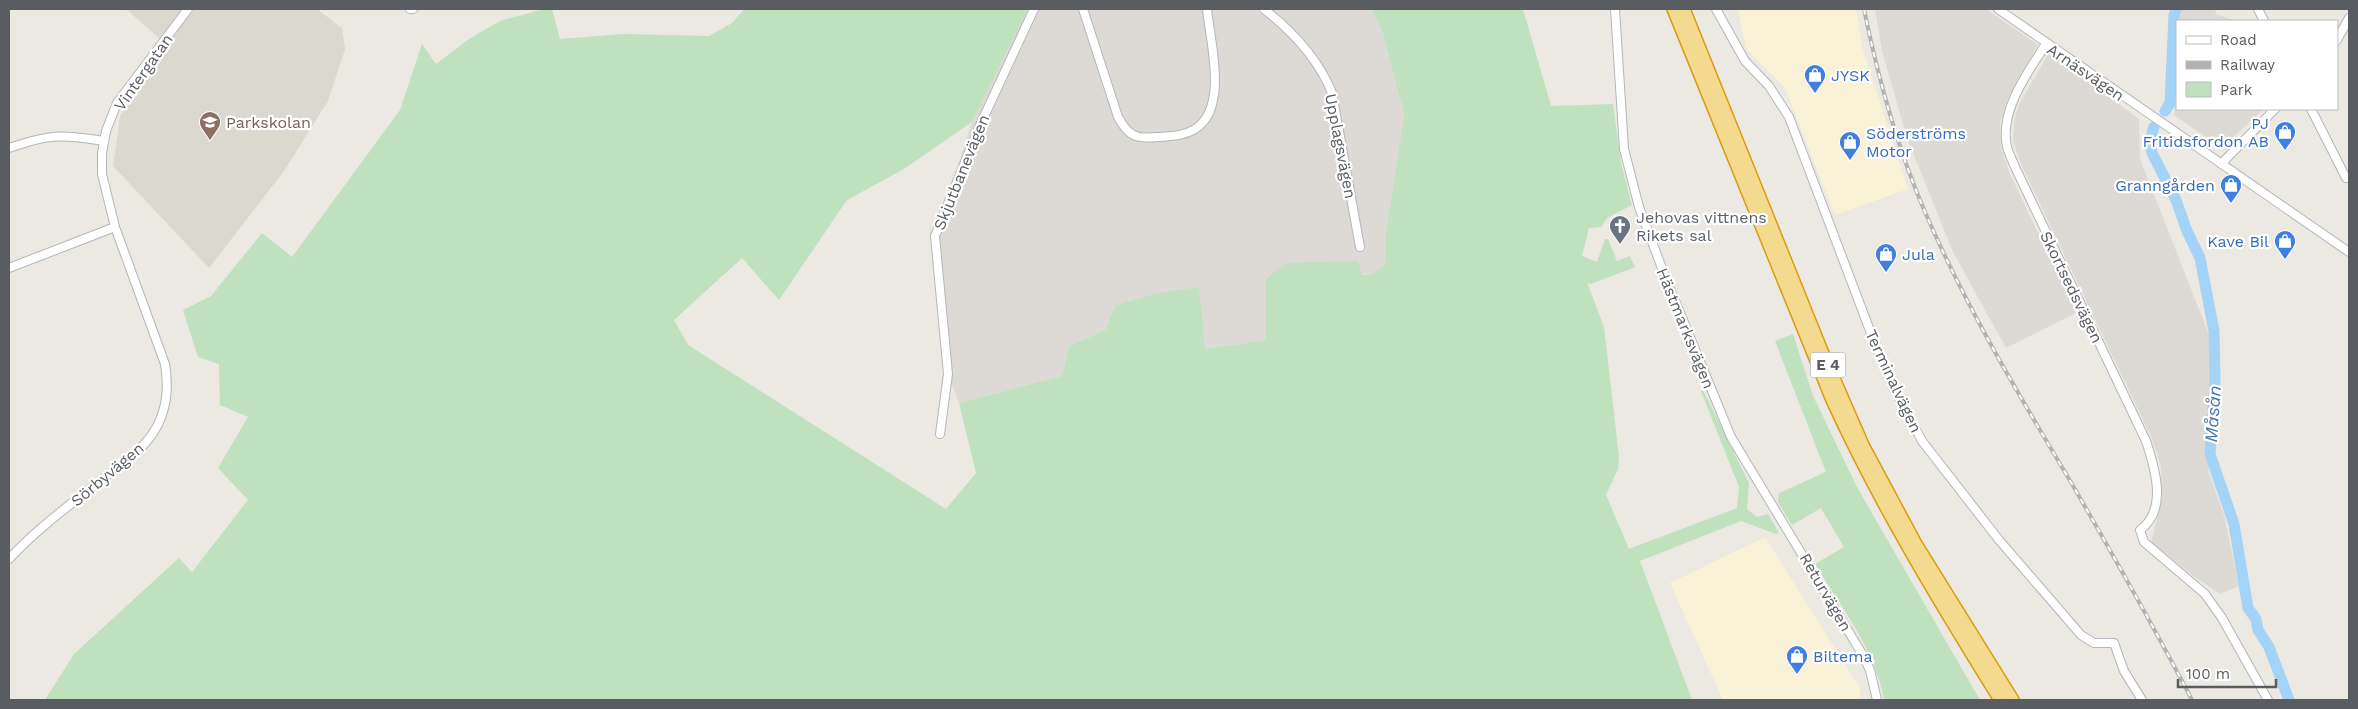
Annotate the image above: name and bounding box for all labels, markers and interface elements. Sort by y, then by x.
legend [2176,20,2338,110]
street label: Vintergatan [110,30,177,114]
text: Road [2220,31,2257,49]
street label: Arnäsvägen [2043,40,2128,105]
text: Railway [2220,56,2275,74]
shop icon: JYSK [1803,63,1827,94]
place label: JYSK [1831,66,1870,85]
text: Park [2220,81,2253,99]
street label: Upplagsvägen [1321,92,1360,200]
school or university icon: Parkskolan [198,110,222,141]
street label: Skjutbanevägen [930,112,993,233]
place label: Parkskolan [226,113,311,132]
place label: PJ Fritidsfordon AB [2142,114,2269,151]
shop icon: PJ Fritidsfordon AB [2273,120,2297,151]
place label: Söderströms Motor [1866,124,1966,161]
shop icon: Söderströms Motor [1838,130,1862,161]
shop icon: Granngården [2219,173,2243,204]
place label: Granngården [2115,176,2215,195]
place label: Jehovas vittnens Rikets sal [1636,208,1767,245]
church icon: Jehovas vittnens Rikets sal [1608,214,1632,245]
street label: Skortsedsvägen [2036,228,2107,346]
shop icon: Kave Bil [2273,229,2297,260]
place label: Kave Bil [2207,232,2269,251]
shop icon: Jula [1874,242,1898,273]
place label: Jula [1902,245,1935,264]
street label: Hästmarksvägen [1653,265,1718,391]
street label: Terminalvägen [1861,327,1926,436]
road number: E 4 [1810,352,1846,378]
water label: Måsån [2200,385,2225,443]
street label: Sörbyvägen [67,438,148,510]
street label: Returvägen [1796,550,1856,635]
shop icon: Biltema [1785,644,1809,675]
place label: Biltema [1813,647,1873,666]
scale bar [2178,656,2276,688]
text: 100 m [2186,665,2230,683]

